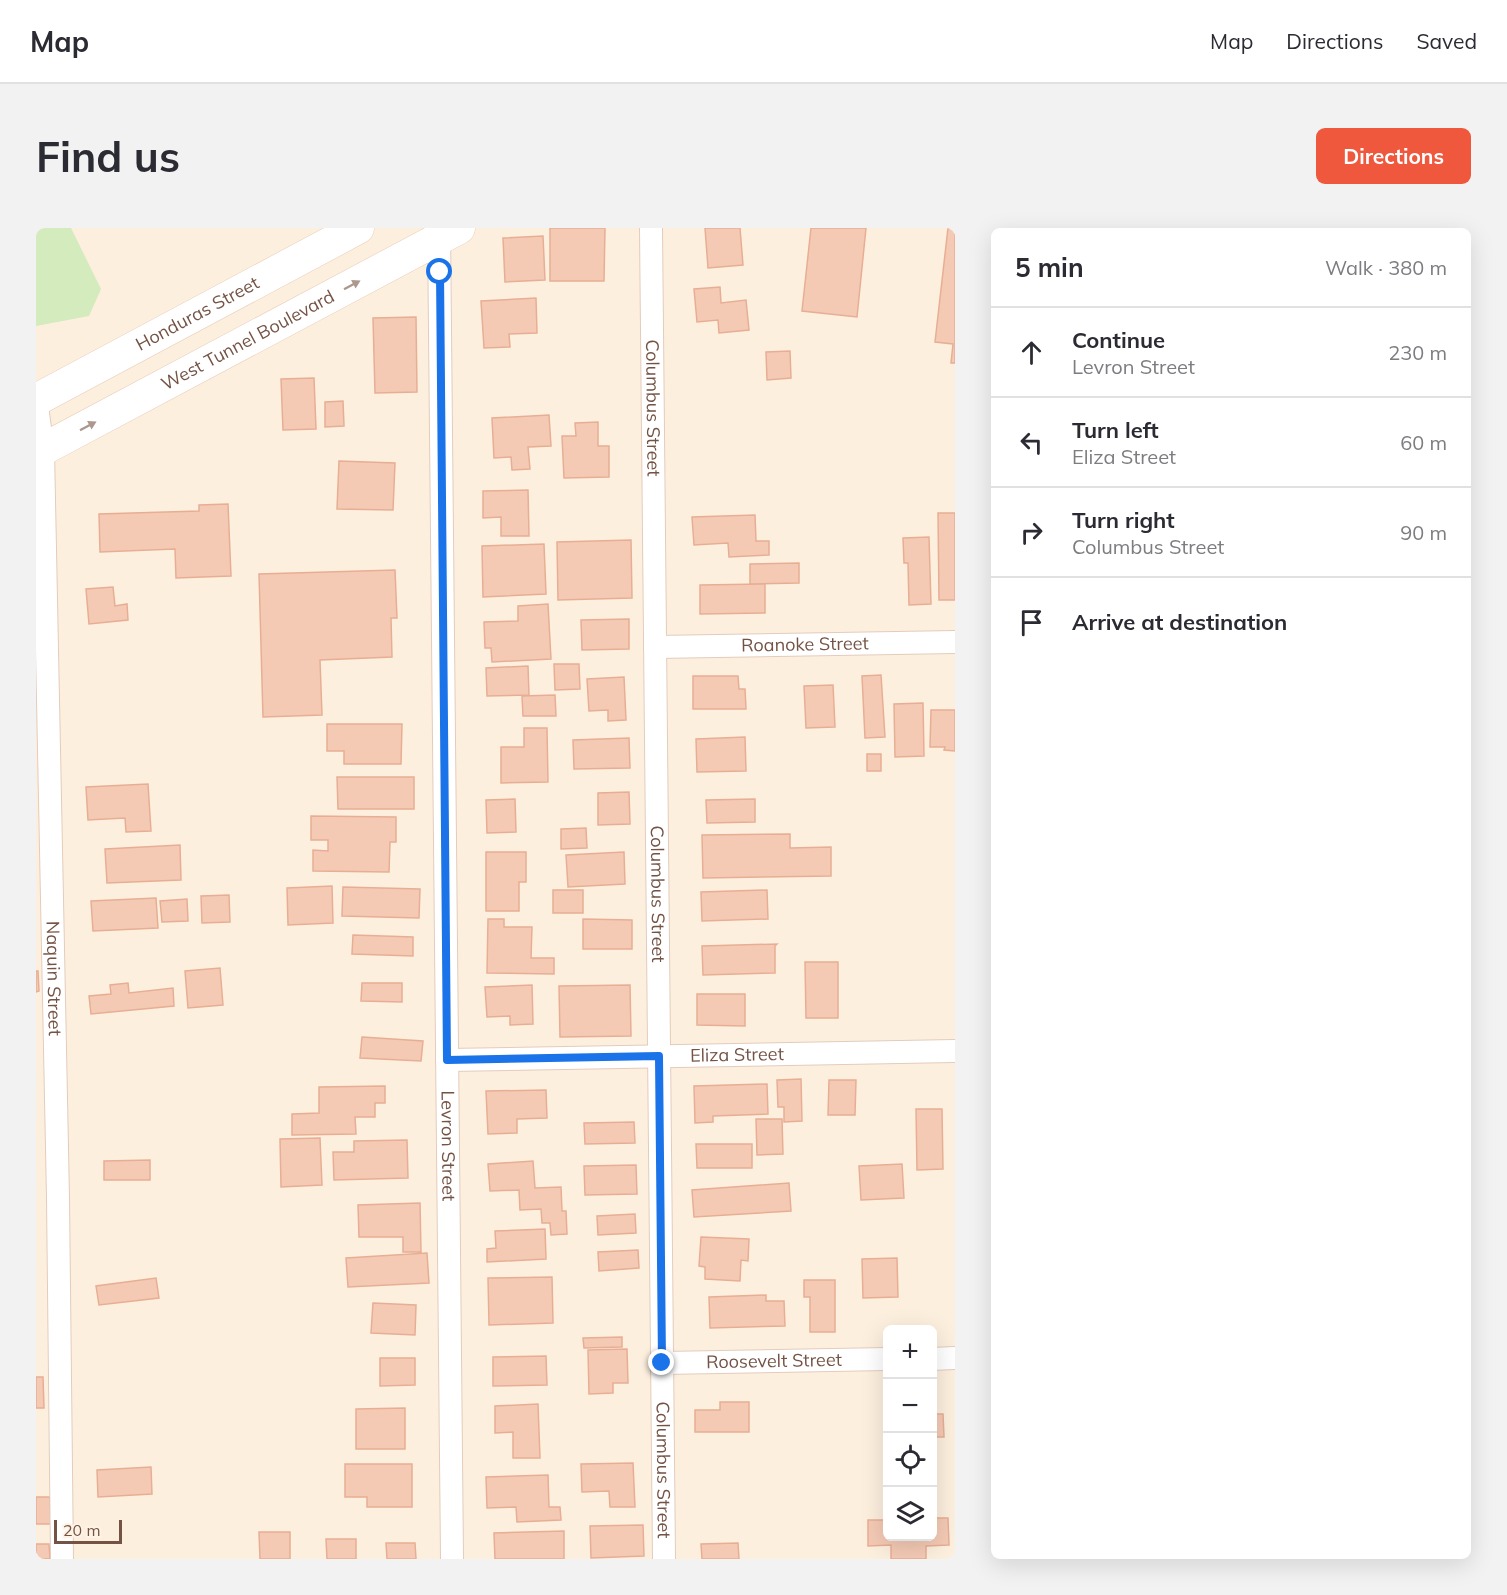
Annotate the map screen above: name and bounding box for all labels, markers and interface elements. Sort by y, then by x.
text: Map [30,24,89,59]
text: Map [1210,28,1253,54]
text: Directions [1286,28,1383,54]
text: Saved [1416,28,1477,54]
button: Directions [1316,128,1471,184]
text: Find us [36,130,180,183]
text: 5 min [1015,251,1084,284]
text: Walk · 380 m [1325,255,1447,280]
route start [426,258,452,284]
street label: Honduras Street [132,271,263,356]
one-way arrow [344,280,361,290]
street label: West Tunnel Boulevard [157,284,338,395]
text: Continue [1072,326,1165,354]
icon: ahead [1015,336,1048,369]
street label: Columbus Street [641,339,665,477]
text: 230 m [1388,340,1447,365]
text: Levron Street [1072,354,1195,379]
text: Turn left [1072,416,1159,444]
one-way arrow [79,421,96,431]
icon: left [1015,426,1048,459]
text: 60 m [1400,430,1447,455]
text: Eliza Street [1072,444,1176,469]
text: Turn right [1072,506,1175,534]
icon: right [1015,516,1048,549]
text: 90 m [1400,520,1447,545]
text: Columbus Street [1072,534,1224,559]
icon: arrive [1015,606,1048,639]
text: Arrive at destination [1072,608,1287,636]
street label: Roanoke Street [741,631,869,657]
street label: Columbus Street [646,825,670,963]
street label: Naquin Street [41,921,67,1036]
street label: Eliza Street [690,1042,784,1067]
street label: Levron Street [436,1090,461,1201]
map controls [883,1325,937,1541]
button: + [883,1325,937,1379]
street label: Roosevelt Street [706,1348,842,1373]
route end [648,1349,674,1375]
button: − [883,1379,937,1433]
street label: Columbus Street [651,1401,676,1539]
button: locate [883,1433,937,1487]
button: layers [883,1487,937,1541]
scale bar [54,1517,122,1544]
text: 20 m [63,1520,100,1540]

